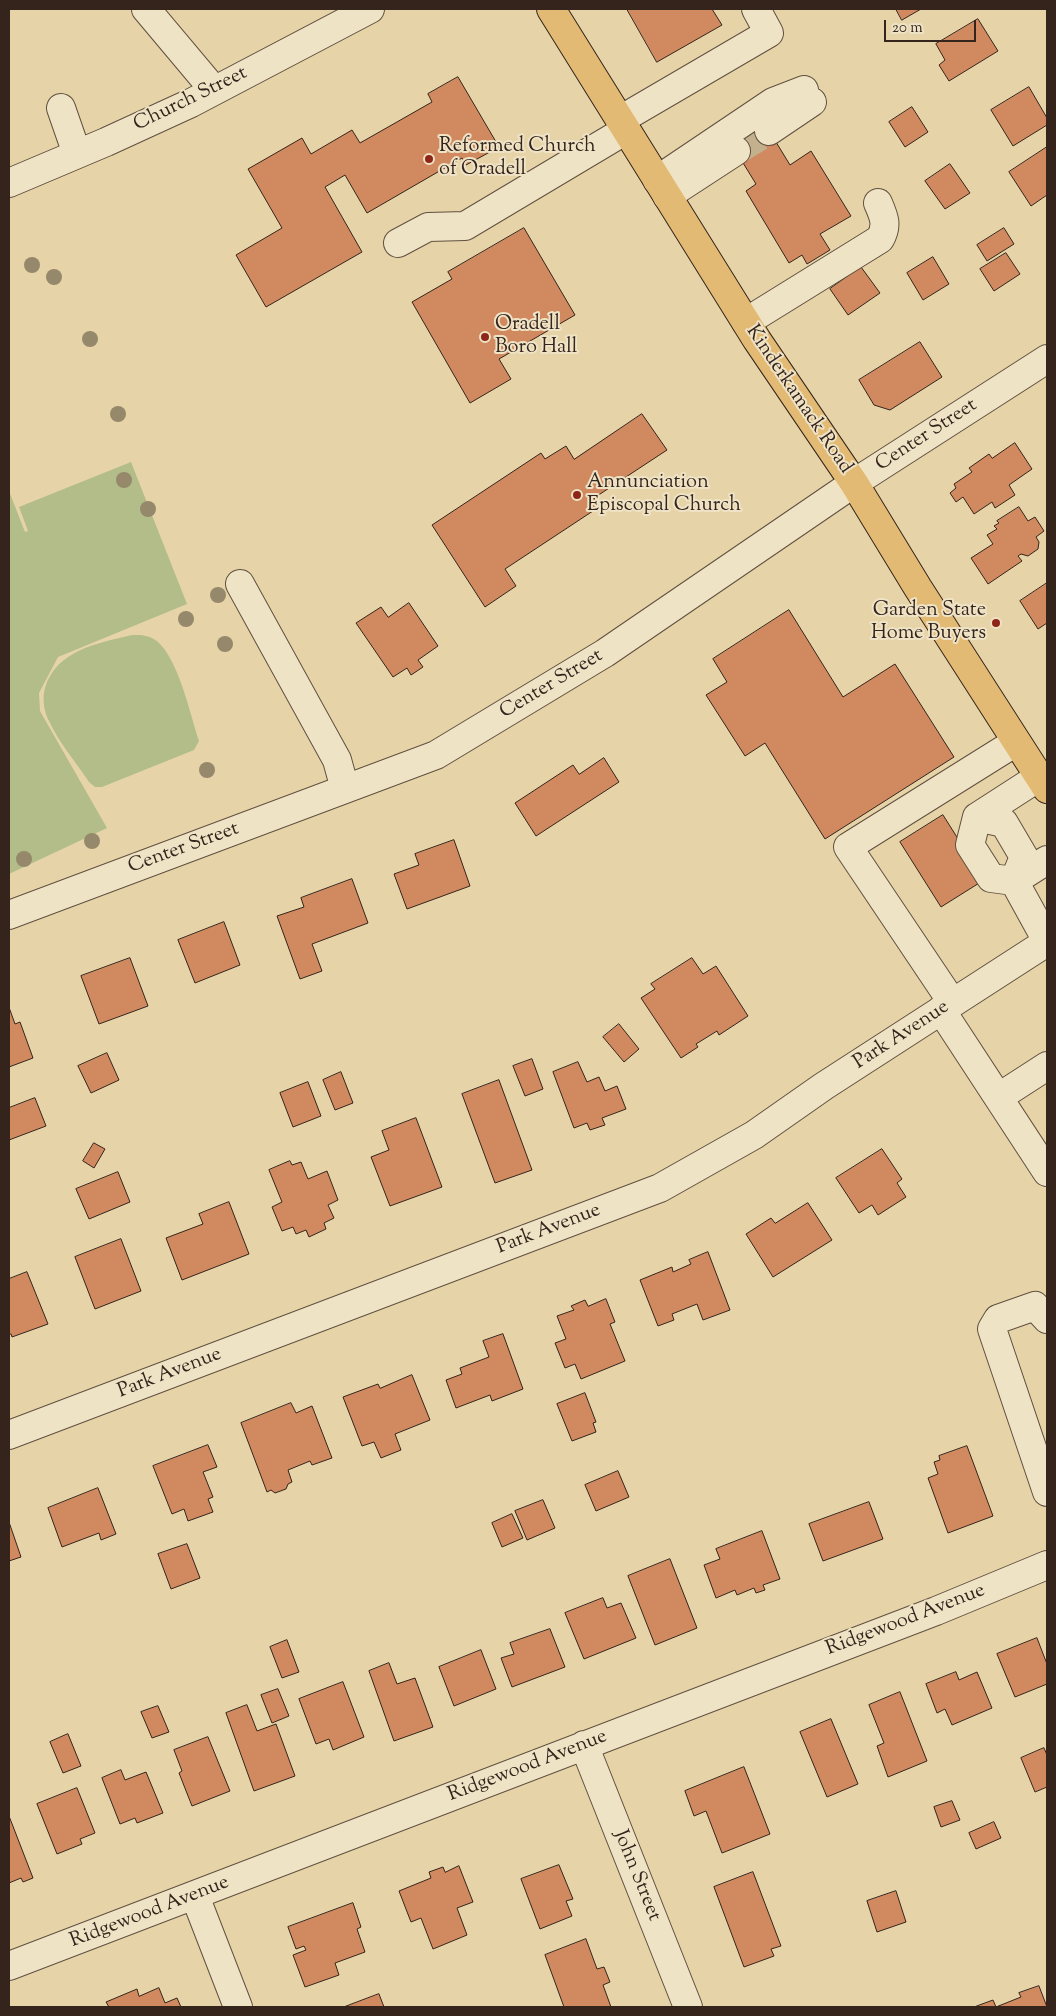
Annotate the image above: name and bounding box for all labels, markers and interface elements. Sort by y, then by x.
scale bar [886,10,978,42]
text: 20 m [892,18,923,39]
street label: Church Street [130,62,252,138]
place label: Reformed Church of Oradell [439,136,596,183]
marker: Reformed Church of Oradell [423,153,435,165]
place label: Oradell Boro Hall [495,314,577,361]
street label: Kinderkamack Road [739,321,857,479]
marker: Oradell Boro Hall [479,331,491,343]
street label: Center Street [872,394,982,478]
place label: Annunciation Episcopal Church [587,472,741,519]
marker: Annunciation Episcopal Church [571,489,583,501]
place label: Garden State Home Buyers [871,600,986,647]
marker: Garden State Home Buyers [990,617,1002,629]
street label: Center Street [496,645,608,725]
street label: Center Street [125,818,243,880]
street label: Park Avenue [850,996,954,1076]
street label: Park Avenue [494,1199,604,1261]
street label: Park Avenue [115,1343,225,1405]
street label: Ridgewood Avenue [823,1580,989,1662]
street label: Ridgewood Avenue [445,1726,611,1808]
street label: John Street [607,1827,665,1925]
street label: Ridgewood Avenue [67,1872,233,1954]

